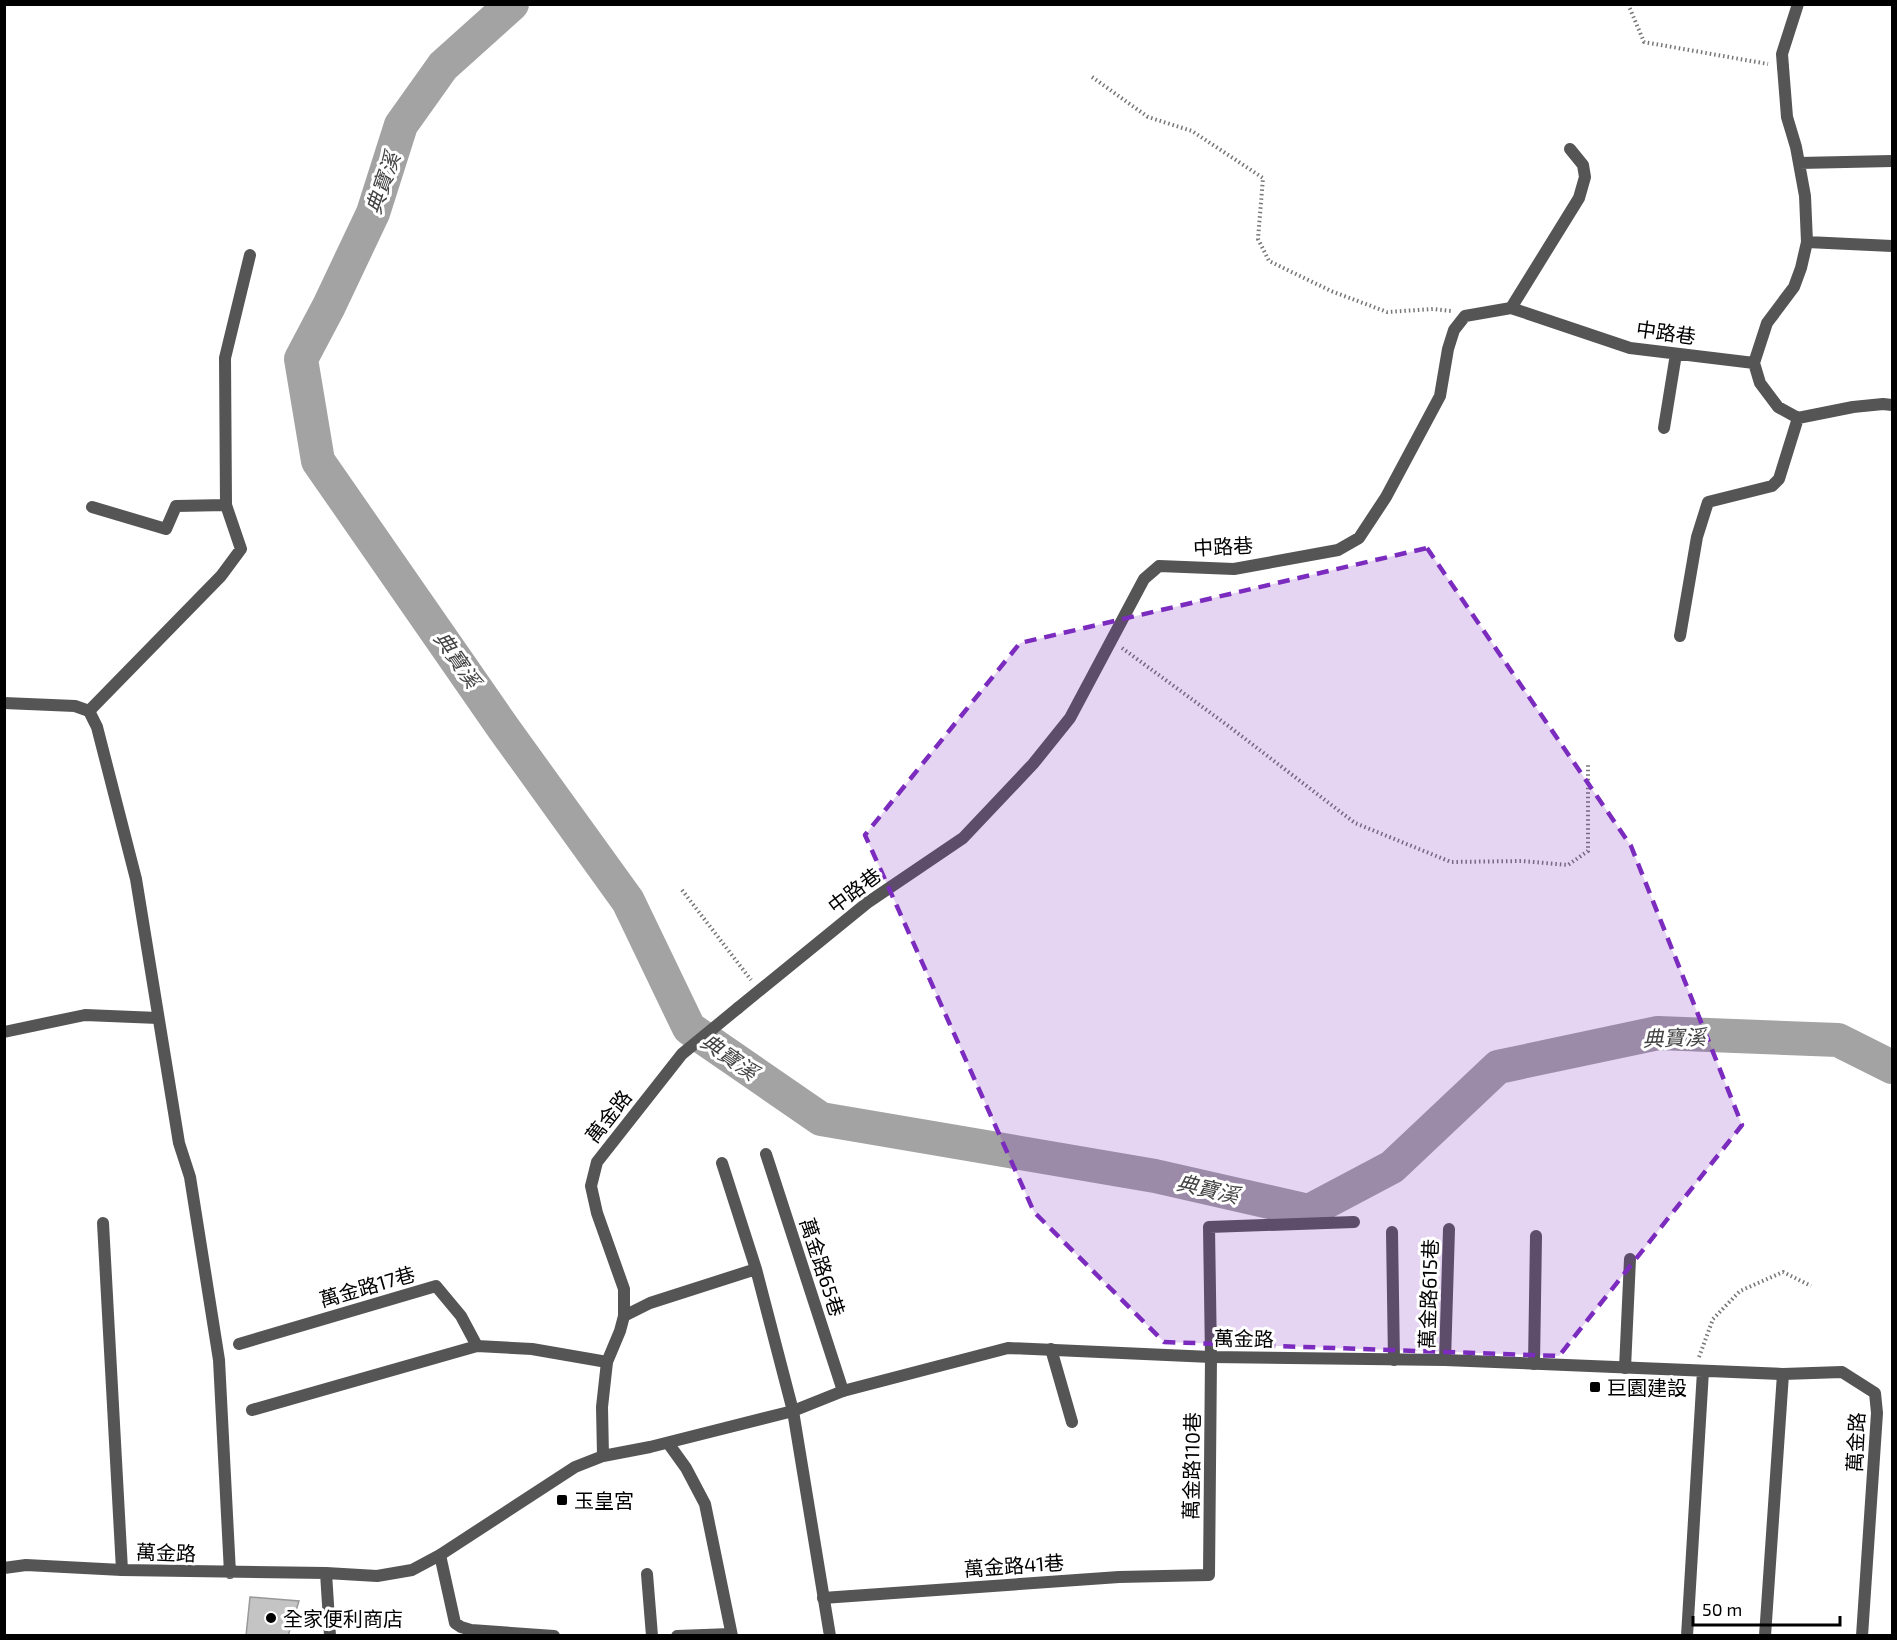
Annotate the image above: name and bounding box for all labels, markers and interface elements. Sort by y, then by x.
water label: 典寶溪 [360,146,405,217]
street label: 中路巷 [1635,316,1697,348]
street label: 中路巷 [1192,532,1254,560]
water label: 典寶溪 [430,626,488,694]
street label: 中路巷 [823,862,885,918]
water label: 典寶溪 [1642,1023,1709,1051]
water label: 典寶溪 [697,1028,765,1086]
street label: 萬金路 [580,1085,636,1147]
water label: 典寶溪 [1174,1169,1244,1208]
street label: 萬金路65巷 [796,1215,850,1319]
street label: 萬金路615巷 [1414,1239,1442,1349]
street label: 萬金路17巷 [316,1261,418,1311]
street label: 萬金路 [1214,1325,1274,1351]
place label: 巨園建設 [1607,1375,1687,1399]
marker: 巨園建設 [1588,1380,1602,1394]
street label: 萬金路 [1841,1411,1869,1473]
street label: 萬金路110巷 [1178,1412,1204,1520]
place label: 玉皇宮 [574,1488,634,1512]
marker: 玉皇宮 [555,1493,569,1507]
street label: 萬金路 [136,1539,196,1565]
street label: 萬金路41巷 [963,1550,1065,1580]
scale bar [1693,1589,1840,1627]
text: 50 m [1702,1598,1742,1620]
place label: 全家便利商店 [283,1606,403,1630]
marker: 全家便利商店 [264,1611,278,1625]

